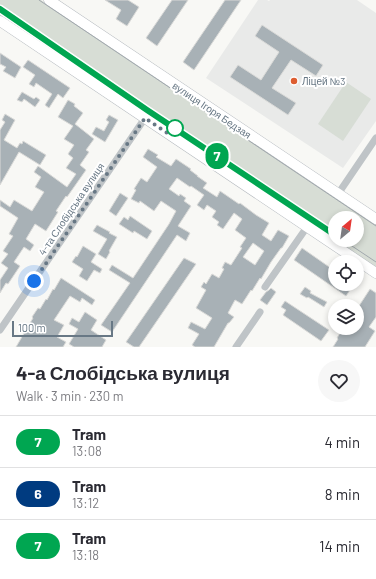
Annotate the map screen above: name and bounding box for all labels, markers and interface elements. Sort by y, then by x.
place label: Ліцей №3 [302,75,345,87]
marker: Ліцей №3 [289,76,299,86]
street label: вулиця Ігоря Бедзая [170,79,254,141]
unlabelled marker [166,119,184,137]
line badge: 7 [204,143,230,169]
text: 7 [214,147,220,164]
street label: 4-та Слобідська вулиця [36,161,106,257]
north arrow [328,211,364,247]
map controls [328,211,364,335]
button: locate [328,255,364,291]
your location [24,271,44,291]
button: layers [328,299,364,335]
scale bar [12,319,113,338]
text: 100 m [18,321,46,334]
button: heart [318,360,360,402]
text: 4-а Слобідська вулиця [16,361,230,384]
text: Walk · 3 min · 230 m [16,388,123,404]
text: Tram [72,425,106,443]
text: 7 [35,433,41,450]
text: 4 min [324,433,360,451]
text: 13:08 [72,443,102,459]
text: Tram [72,477,106,495]
text: 6 [34,485,42,502]
text: 8 min [325,485,360,503]
text: 13:12 [72,495,99,511]
text: Tram [72,529,106,547]
text: 7 [35,537,41,554]
text: 14 min [319,537,360,555]
text: 13:18 [72,547,99,563]

